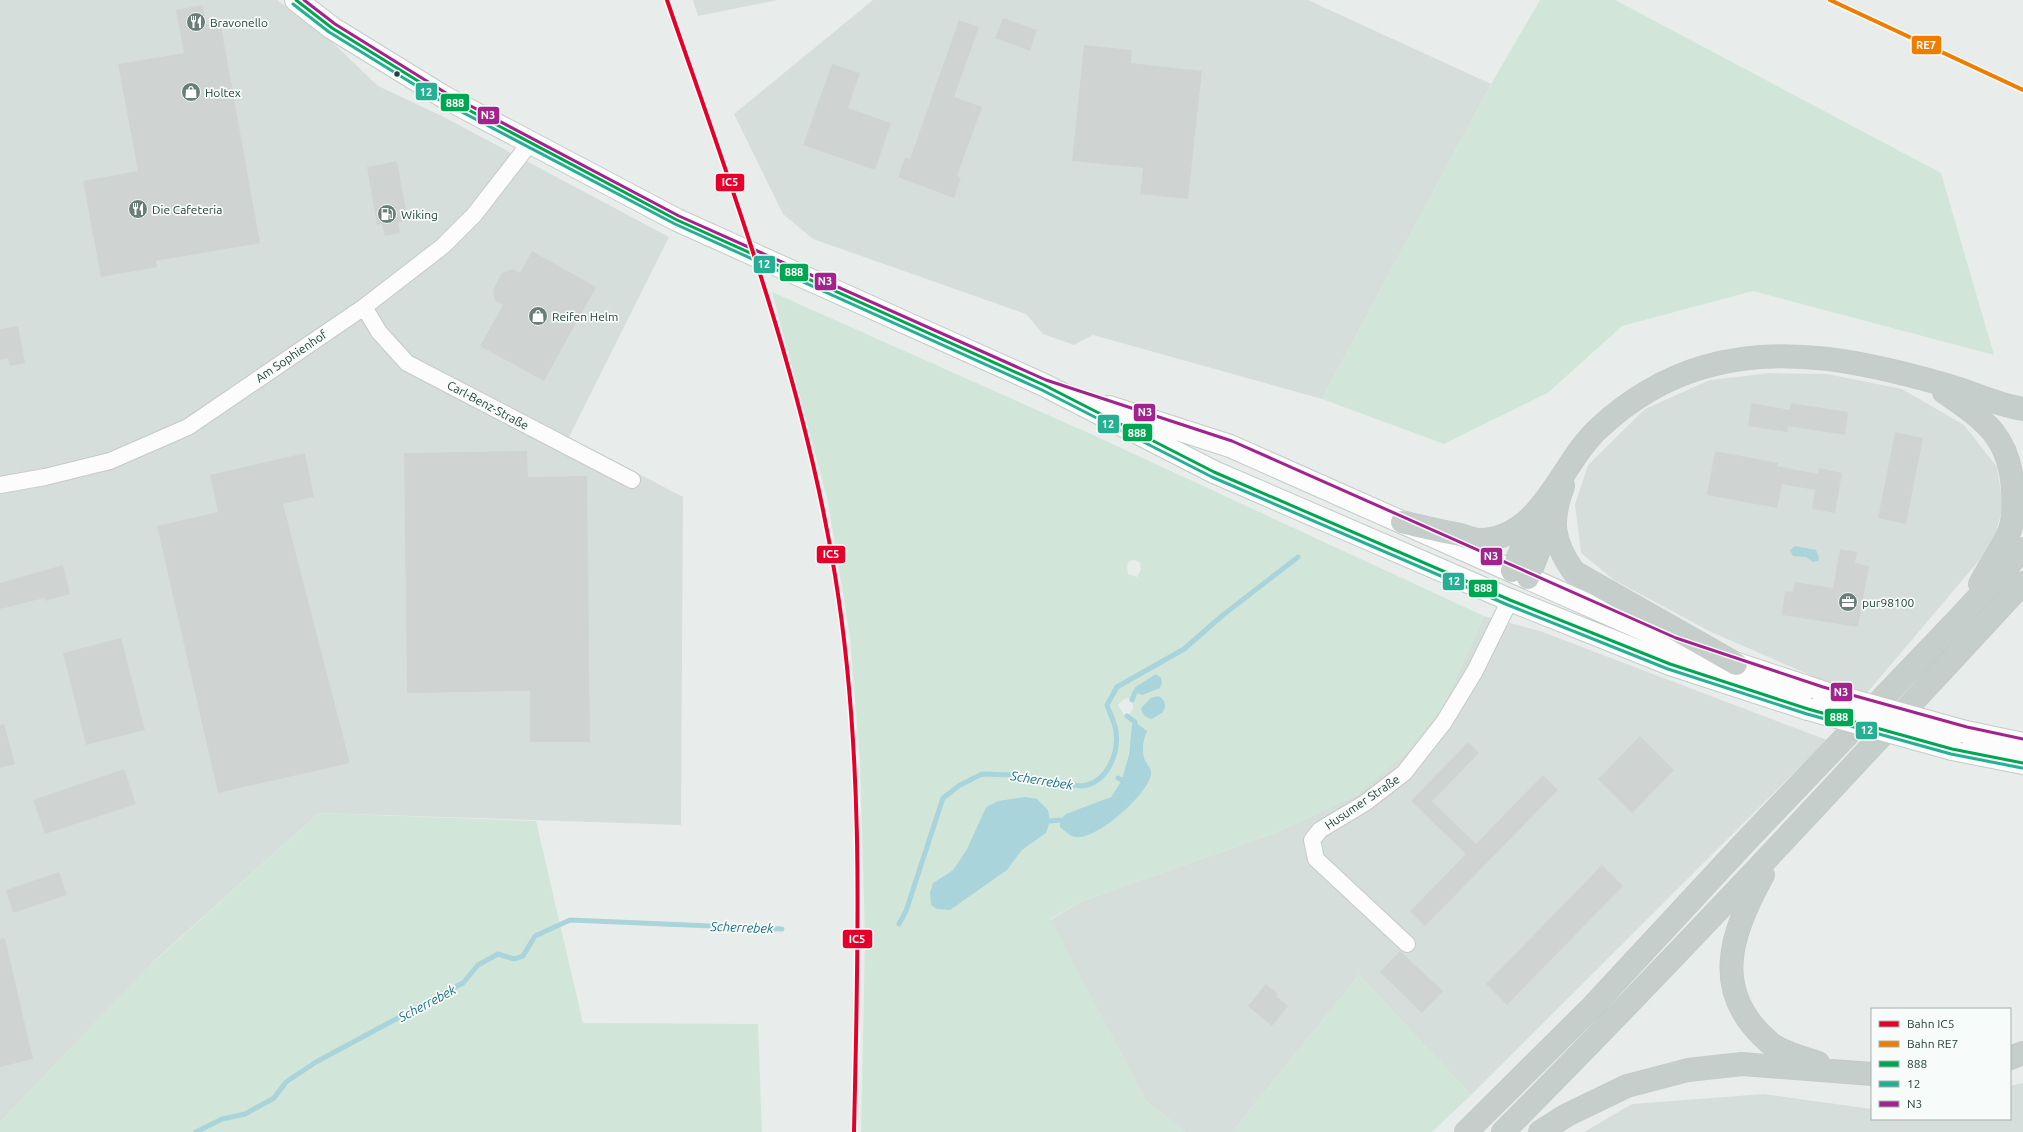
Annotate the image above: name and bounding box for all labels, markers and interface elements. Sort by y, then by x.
restaurant icon: Bravonello [185,11,207,33]
place label: Bravonello [210,16,268,29]
line badge: RE7 [1911,35,1942,55]
text: RE7 [1916,39,1936,51]
unlabelled marker [392,69,402,79]
shop icon: Holtex [180,81,202,103]
line badge: 12 [415,82,438,101]
place label: Holtex [205,86,241,99]
text: 12 [420,86,432,98]
line badge: 888 [440,93,470,112]
text: 888 [446,97,464,109]
line badge: N3 [477,106,500,125]
text: N3 [481,109,495,121]
line badge: IC5 [715,173,745,192]
text: IC5 [722,176,738,188]
restaurant icon: Die Cafeteria [127,198,149,220]
place label: Die Cafeteria [152,203,222,216]
fuel station icon: Wiking [376,203,398,225]
place label: Wiking [401,208,438,221]
line badge: 12 [753,255,776,274]
text: 12 [758,258,770,270]
line badge: 888 [779,263,809,282]
text: 888 [785,266,803,278]
line badge: N3 [814,272,837,291]
text: N3 [818,275,832,287]
shop icon: Reifen Helm [527,305,549,327]
place label: Reifen Helm [552,310,618,323]
street label: Am Sophienhof [253,327,329,385]
street label: Carl-Benz-Straße [445,378,531,432]
line badge: N3 [1133,403,1156,422]
text: N3 [1138,406,1152,418]
line badge: 12 [1097,414,1120,434]
text: 12 [1102,418,1114,430]
line badge: 888 [1122,423,1153,442]
text: 888 [1128,427,1146,439]
line badge: IC5 [816,545,846,564]
line badge: N3 [1480,547,1503,566]
text: IC5 [823,548,839,560]
text: N3 [1484,550,1498,562]
line badge: 12 [1442,572,1465,591]
text: 12 [1448,575,1460,587]
line badge: 888 [1468,579,1498,598]
text: 888 [1474,582,1492,594]
office icon: pur98100 [1837,591,1859,613]
place label: pur98100 [1862,596,1914,609]
line badge: N3 [1830,682,1853,702]
text: N3 [1834,686,1848,698]
line badge: 888 [1824,708,1854,727]
text: 888 [1830,711,1848,723]
line badge: 12 [1855,721,1878,740]
text: 12 [1861,724,1873,736]
water label: Scherrebek [1009,768,1075,792]
street label: Husumer Straße [1322,772,1402,832]
water label: Scherrebek [709,919,774,935]
line badge: IC5 [842,929,873,949]
text: IC5 [849,933,865,945]
water label: Scherrebek [395,982,458,1024]
legend [1871,1008,2011,1120]
text: Bahn IC5 [1907,1017,1954,1030]
text: Bahn RE7 [1907,1037,1958,1050]
text: 888 [1907,1057,1928,1070]
text: 12 [1907,1077,1921,1090]
text: N3 [1907,1097,1922,1110]

